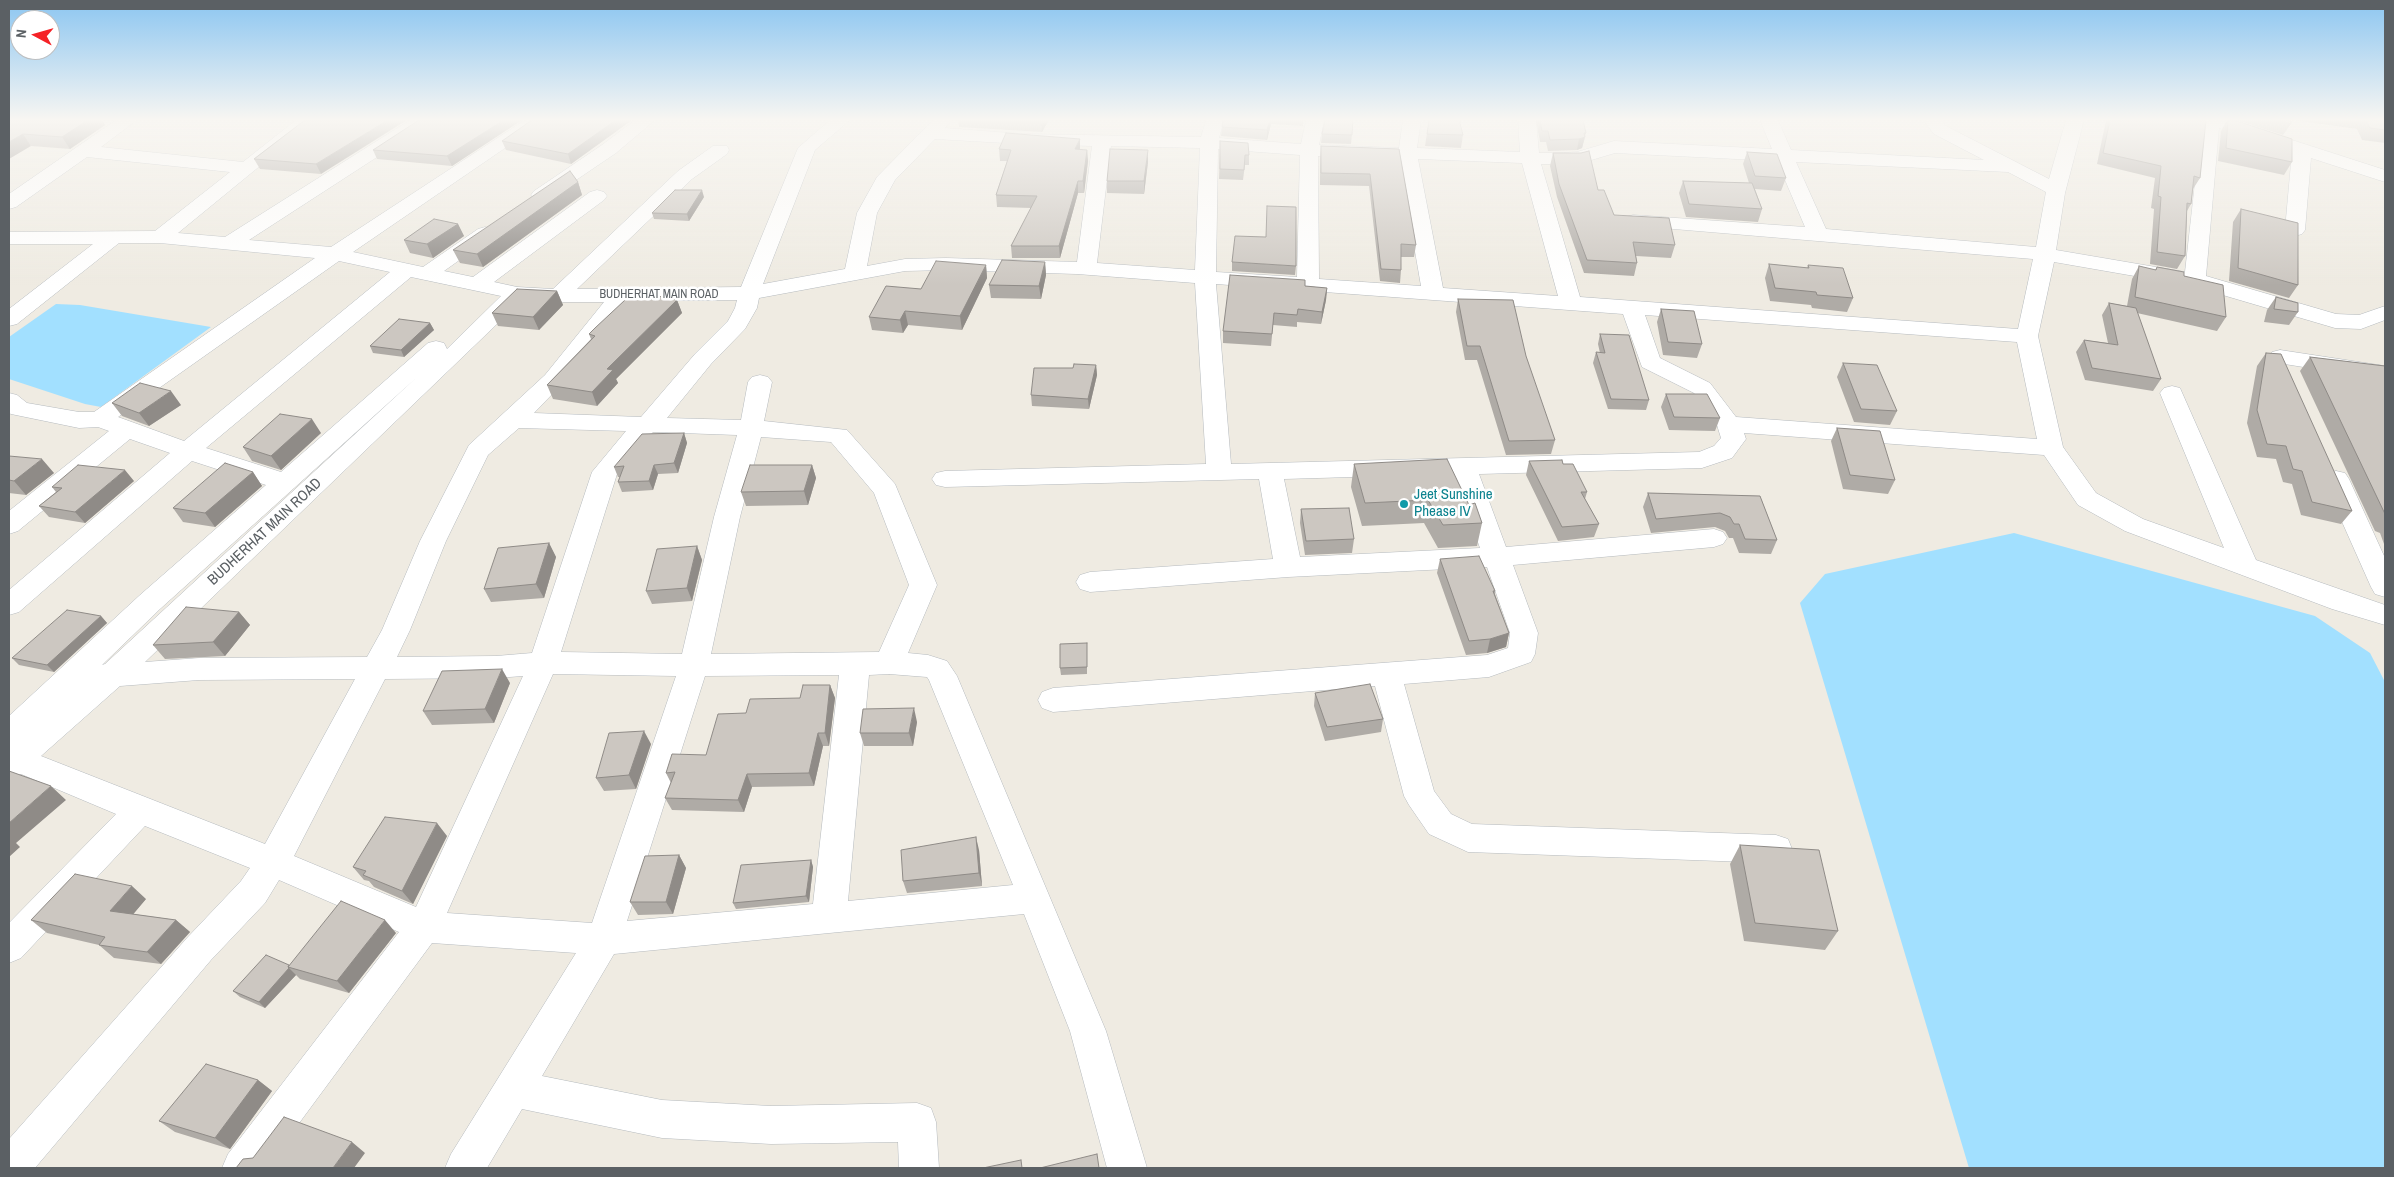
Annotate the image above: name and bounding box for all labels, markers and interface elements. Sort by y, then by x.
north arrow [10,10,60,60]
text: N [12,28,30,39]
street label: BUDHERHAT MAIN ROAD [599,288,719,302]
street label: BUDHERHAT MAIN ROAD [204,475,326,589]
place label: Jeet Sunshine Phease IV [1414,486,1493,521]
marker: Jeet Sunshine Phease IV [1398,498,1410,510]

